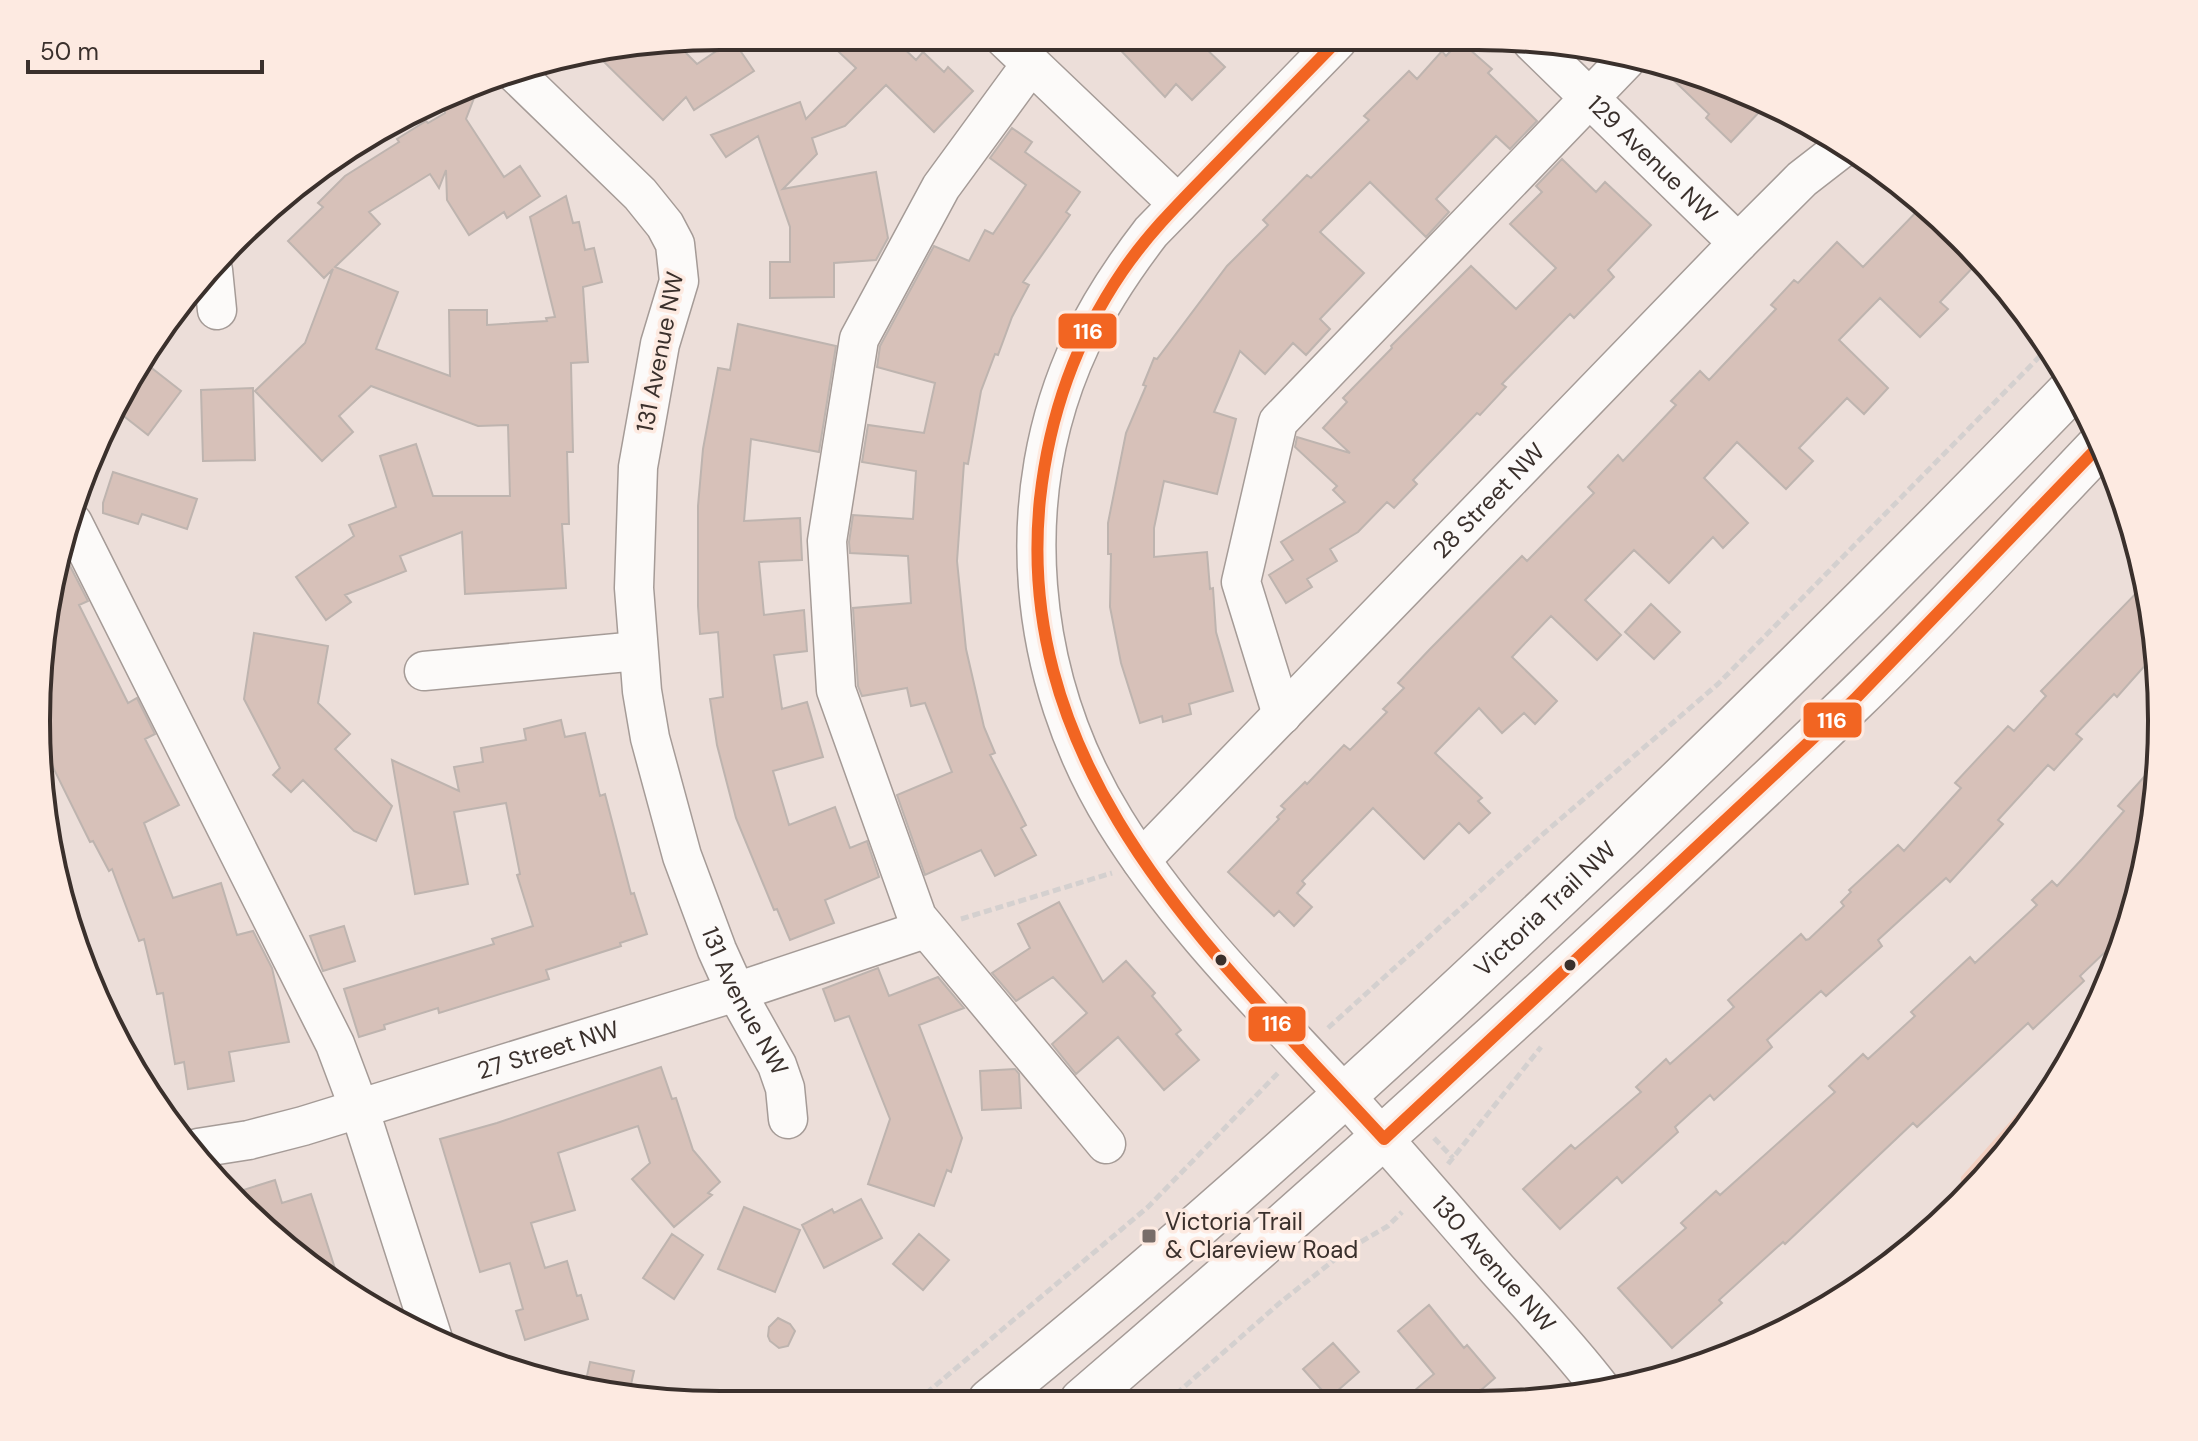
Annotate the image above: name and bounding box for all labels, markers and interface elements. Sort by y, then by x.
scale bar [28,24,262,74]
text: 50 m [40,36,99,67]
street label: 129 Avenue NW [1581,88,1724,230]
street label: 131 Avenue NW [629,269,690,435]
line badge: 116 [1057,312,1118,350]
text: 116 [1073,317,1103,346]
street label: 28 Street NW [1425,436,1551,565]
line badge: 116 [1802,701,1863,739]
text: 116 [1817,706,1847,735]
street label: Victoria Trail NW [1467,834,1622,983]
street label: 131 Avenue NW [695,922,796,1081]
unlabelled marker [1213,952,1229,968]
unlabelled marker [1562,957,1578,973]
line badge: 116 [1247,1005,1307,1043]
text: 116 [1262,1009,1292,1038]
street label: 27 Street NW [473,1013,623,1086]
street label: 130 Avenue NW [1425,1189,1563,1338]
place label: Victoria Trail & Clareview Road [1165,1206,1358,1265]
marker: Victoria Trail & Clareview Road [1140,1227,1158,1245]

